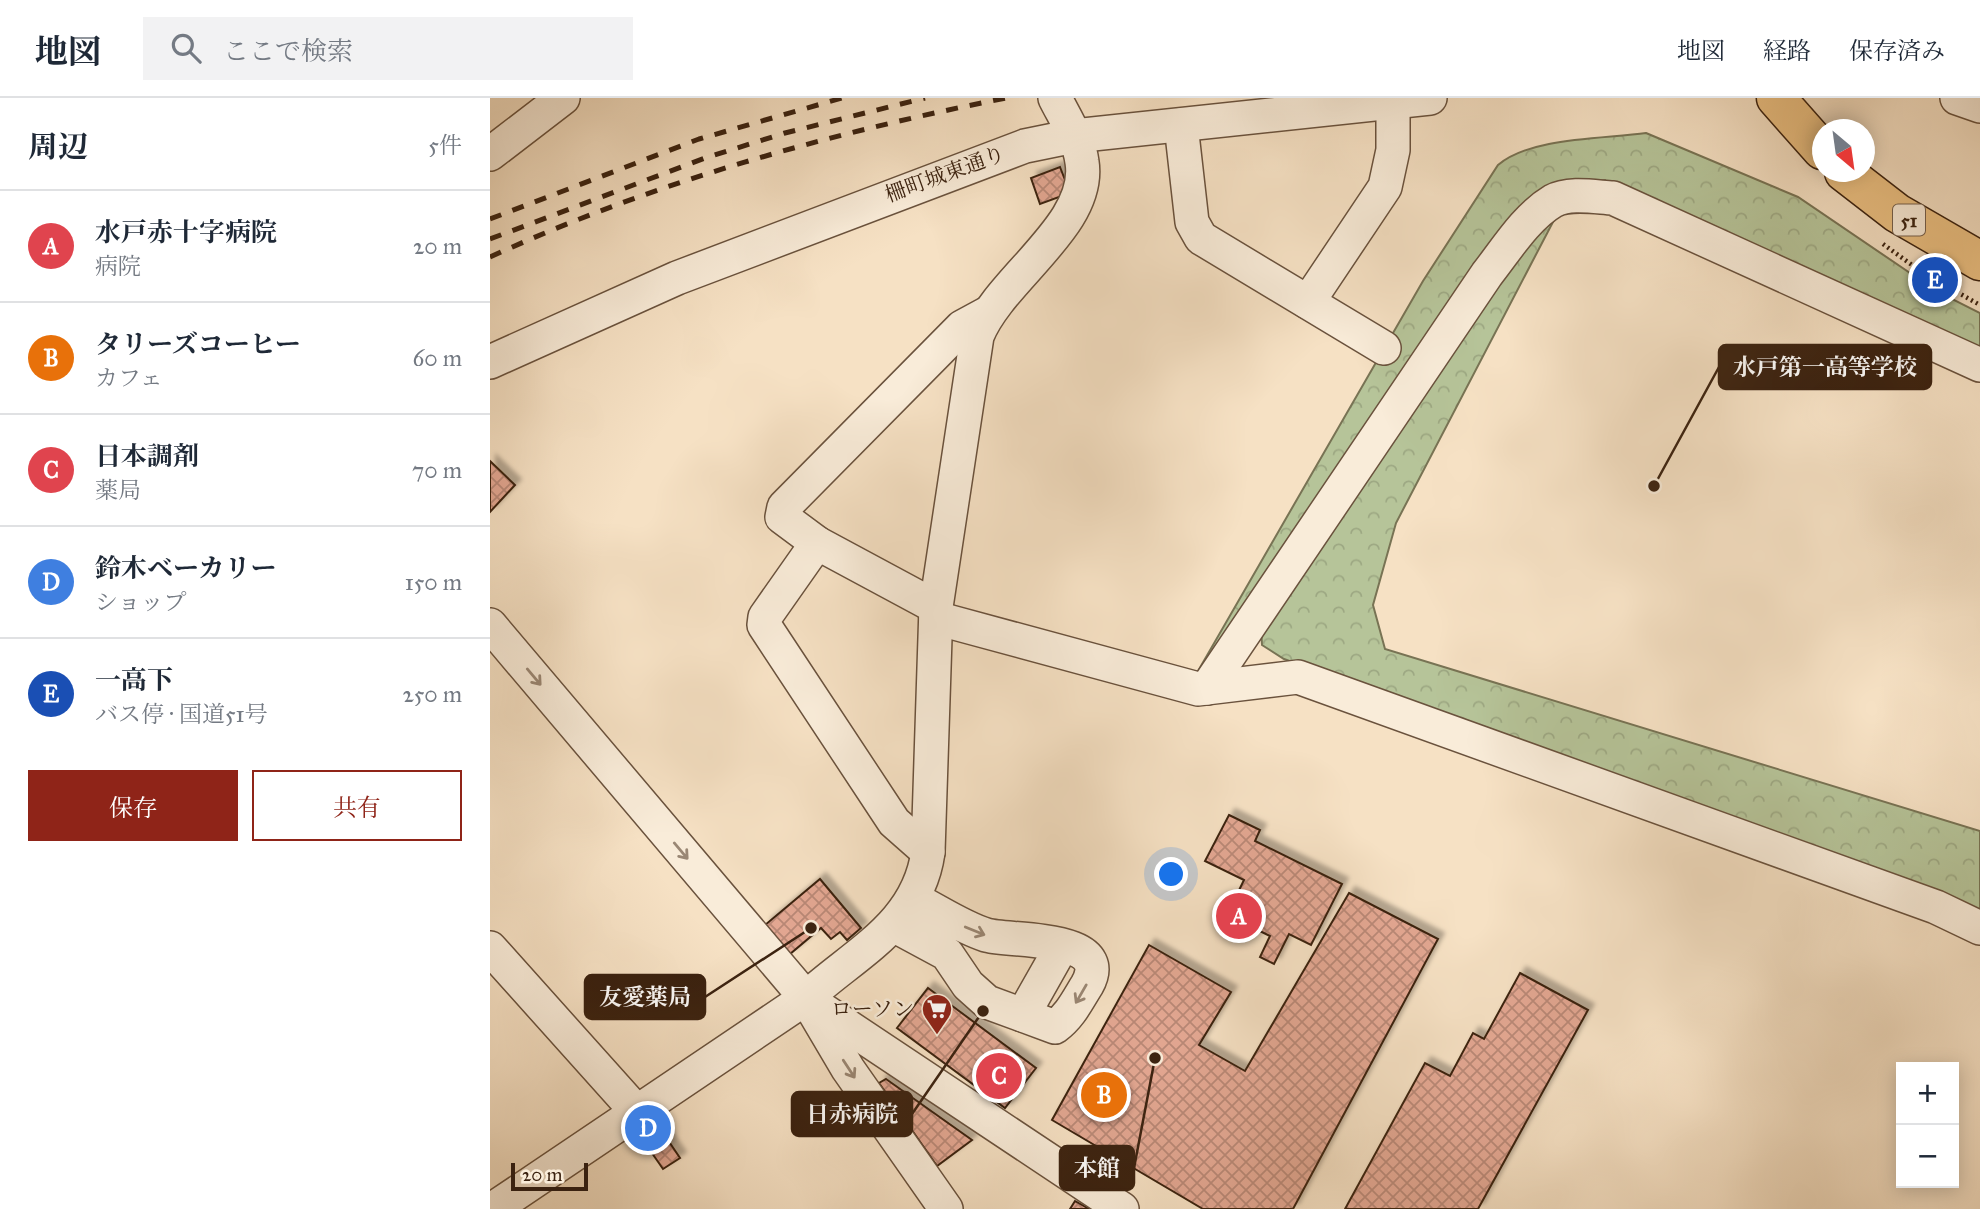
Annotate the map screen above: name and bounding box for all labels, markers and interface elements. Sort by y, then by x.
search box [143,17,633,80]
icon: search [167,29,205,67]
text: 地図 [35,32,101,72]
text: ここで検索 [223,35,353,67]
text: 地図 [1677,36,1725,66]
text: 経路 [1763,36,1811,66]
text: 保存済み [1849,36,1945,66]
north arrow [1812,119,1875,182]
text: 周辺 [28,129,88,165]
text: 5件 [428,131,462,159]
street label: 柵町城東通り [881,140,1009,208]
road number: 51 [1893,204,1925,236]
text: 水戸赤十字病院 [95,216,277,248]
text: A [43,232,59,260]
text: 20 m [413,232,462,260]
text: 病院 [95,252,141,280]
pin: E [1912,254,1958,306]
text: タリーズコーヒー [95,328,301,360]
text: B [43,344,59,372]
text: 60 m [413,344,462,372]
callout: 水戸第一高等学校 [1719,345,1931,389]
text: 水戸第一高等学校 [1733,353,1917,381]
text: カフェ [95,364,163,392]
text: 日本調剤 [95,440,199,472]
text: C [43,456,59,484]
text: 70 m [412,456,462,484]
text: 薬局 [95,476,141,504]
text: 鈴木ベーカリー [95,552,276,584]
text: D [42,568,60,596]
text: 150 m [405,568,462,596]
text: ショップ [95,588,187,616]
text: 一高下 [95,664,173,696]
one-way arrow [526,668,542,686]
text: E [43,680,59,708]
text: 250 m [402,680,462,708]
text: バス停 · 国道51号 [95,700,268,728]
button: 保存 [28,770,238,841]
button: 共有 [252,770,462,841]
one-way arrow [673,841,689,859]
your location [1154,857,1188,891]
pin: A [1216,890,1262,942]
one-way arrow [963,925,985,938]
callout: 友愛薬局 [585,975,705,1019]
text: 友愛薬局 [599,983,691,1011]
one-way arrow [1074,983,1087,1004]
supermarket icon: ローソン [920,992,954,1036]
place label: ローソン [831,996,914,1022]
pin: C [976,1050,1022,1102]
one-way arrow [842,1059,856,1079]
map controls [1896,1062,1959,1188]
button: + [1896,1062,1959,1125]
pin: B [1081,1069,1127,1121]
callout: 日赤病院 [792,1092,912,1136]
text: 日赤病院 [806,1100,898,1128]
pin: D [625,1102,671,1154]
button: − [1896,1125,1959,1188]
callout: 本館 [1060,1146,1134,1190]
text: 本館 [1074,1154,1120,1182]
scale bar [511,1160,588,1192]
text: 20 m [522,1163,563,1186]

